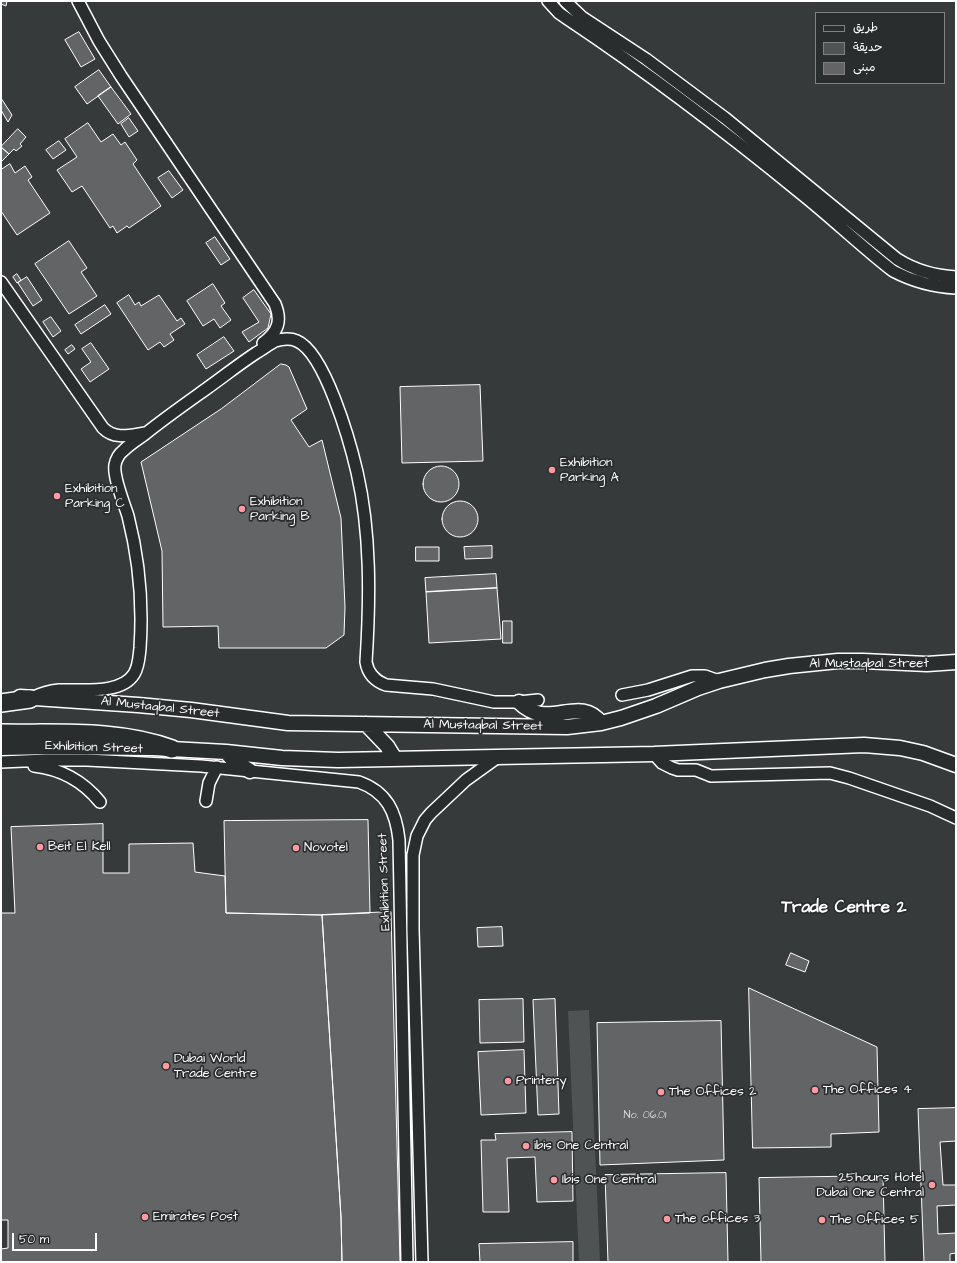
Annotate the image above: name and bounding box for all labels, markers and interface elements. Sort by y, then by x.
legend [815,12,945,84]
text: طريق [853,19,878,36]
text: حديقة [853,39,882,56]
text: مبنى [853,59,876,76]
place label: Exhibition Parking A [560,455,619,486]
marker: Exhibition Parking A [547,465,557,475]
place label: Exhibition Parking C [65,481,125,512]
marker: Exhibition Parking C [52,491,62,501]
place label: Exhibition Parking B [250,494,310,525]
marker: Exhibition Parking B [237,504,247,514]
street label: Al Mustaqbal Street [809,656,929,672]
street label: Al Mustaqbal Street [100,694,220,722]
street label: Al Mustaqbal Street [423,717,543,735]
street label: Exhibition Street [45,738,143,758]
street label: Exhibition Street [375,833,395,931]
place label: Beit El Kell [48,839,111,855]
place label: Novotel [304,840,348,856]
marker: Beit El Kell [35,842,45,852]
marker: Novotel [291,843,301,853]
district label: Trade Centre 2 [781,898,907,918]
place label: Dubai World Trade Centre [174,1051,257,1082]
marker: Dubai World Trade Centre [161,1061,171,1071]
place label: Printery [516,1073,567,1089]
marker: Printery [503,1076,513,1086]
place label: The Offices 4 [823,1082,912,1098]
place label: The Offices 2 [669,1084,756,1100]
marker: The Offices 4 [810,1085,820,1095]
marker: The Offices 2 [656,1087,666,1097]
house number: No. 06.01 [624,1109,666,1123]
place label: ibis One Central [534,1138,628,1154]
marker: ibis One Central [521,1141,531,1151]
place label: 25hours Hotel Dubai One Central [817,1170,924,1201]
place label: Ibis One Central [562,1172,656,1188]
marker: Ibis One Central [549,1175,559,1185]
marker: 25hours Hotel Dubai One Central [927,1180,937,1190]
place label: Emirates Post [153,1209,238,1225]
place label: The offices 3 [675,1211,760,1227]
marker: Emirates Post [140,1212,150,1222]
place label: The Offices 5 [830,1212,919,1228]
marker: The offices 3 [662,1214,672,1224]
marker: The Offices 5 [817,1215,827,1225]
scale bar [14,1225,99,1251]
text: 50 m [19,1231,49,1248]

